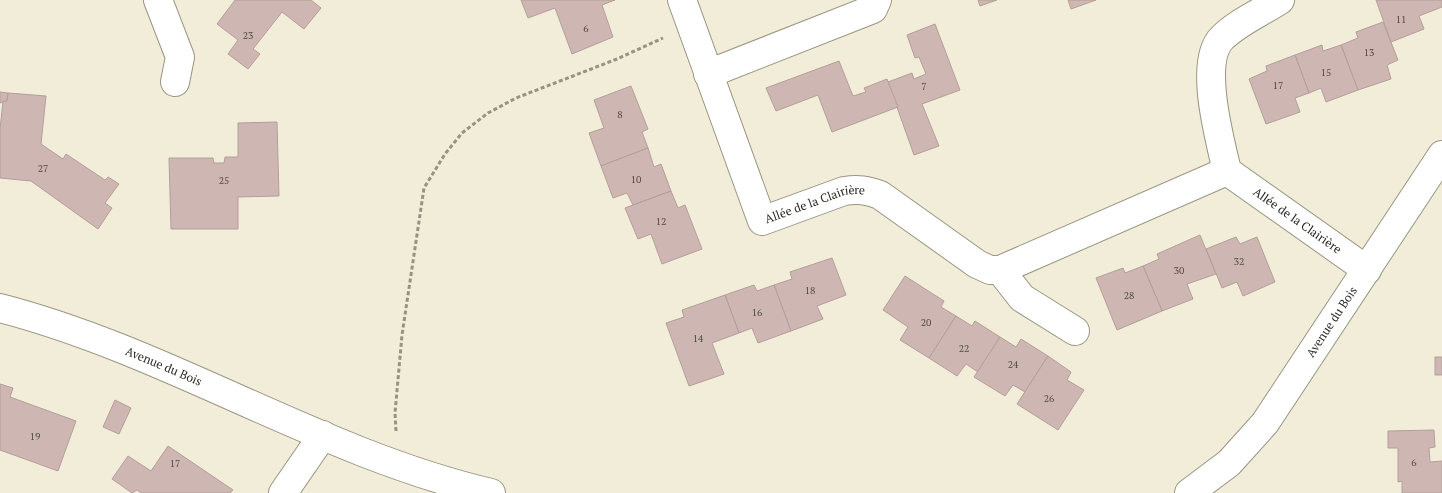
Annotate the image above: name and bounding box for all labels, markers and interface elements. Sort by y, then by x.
house number: 11 [1396,13,1406,26]
house number: 6 [583,22,589,35]
house number: 23 [243,29,253,42]
house number: 13 [1364,46,1374,59]
house number: 15 [1321,66,1331,79]
house number: 17 [1273,79,1283,92]
house number: 7 [921,80,927,93]
house number: 8 [617,108,623,121]
house number: 27 [38,162,48,175]
house number: 10 [631,173,641,186]
house number: 25 [219,174,229,187]
street label: Allée de la Clairière [763,182,866,226]
street label: Allée de la Clairière [1250,184,1345,257]
house number: 12 [656,215,666,228]
house number: 32 [1234,255,1244,268]
house number: 30 [1174,264,1184,277]
street label: Avenue du Bois [1303,283,1360,360]
house number: 18 [805,284,815,297]
house number: 28 [1124,289,1134,302]
house number: 16 [752,306,763,319]
house number: 20 [921,316,931,329]
house number: 14 [693,332,704,345]
house number: 22 [959,342,969,355]
street label: Avenue du Bois [123,343,204,389]
house number: 24 [1008,358,1019,371]
house number: 26 [1044,392,1055,405]
house number: 19 [30,430,40,443]
house number: 6 [1411,456,1417,469]
house number: 17 [170,457,180,470]

